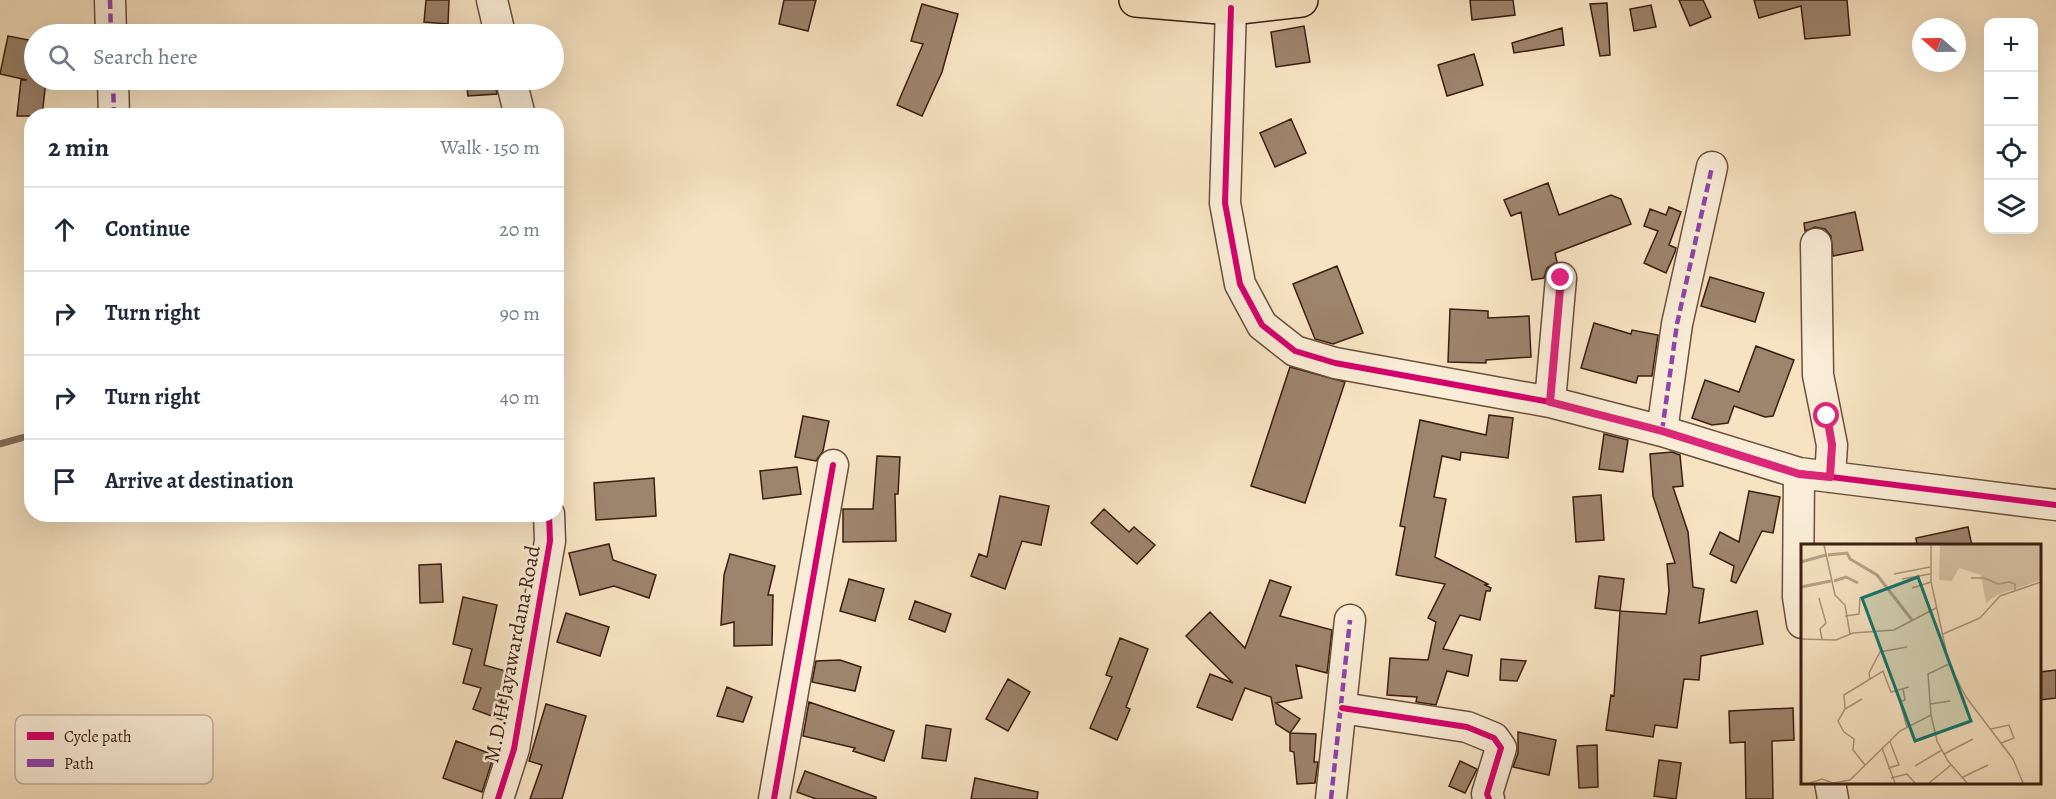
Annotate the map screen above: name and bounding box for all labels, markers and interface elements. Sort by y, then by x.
north arrow [1912,18,1966,72]
map controls [1984,18,2038,234]
button: + [1984,18,2038,72]
search box [24,24,564,90]
icon: search [45,41,78,74]
text: Search here [93,42,198,72]
button: − [1984,72,2038,126]
button: locate [1984,126,2038,180]
text: 2 min [48,130,109,165]
text: Walk · 150 m [440,134,540,161]
button: layers [1984,180,2038,234]
icon: ahead [48,213,81,246]
text: Continue [105,214,190,244]
text: 20 m [499,216,540,243]
route end [1547,264,1573,290]
icon: right [48,297,81,330]
text: Turn right [105,298,201,328]
text: 90 m [500,300,540,327]
icon: right [48,381,81,414]
text: Turn right [105,382,201,412]
text: 40 m [500,384,540,411]
route start [1813,402,1839,428]
icon: arrive [48,465,81,498]
text: Arrive at destination [105,466,294,496]
street label: M.D.H Jayawardana Road [477,542,547,765]
inset map [1801,544,2041,784]
legend [15,715,213,784]
text: Cycle path [64,726,132,748]
text: Path [64,753,94,775]

